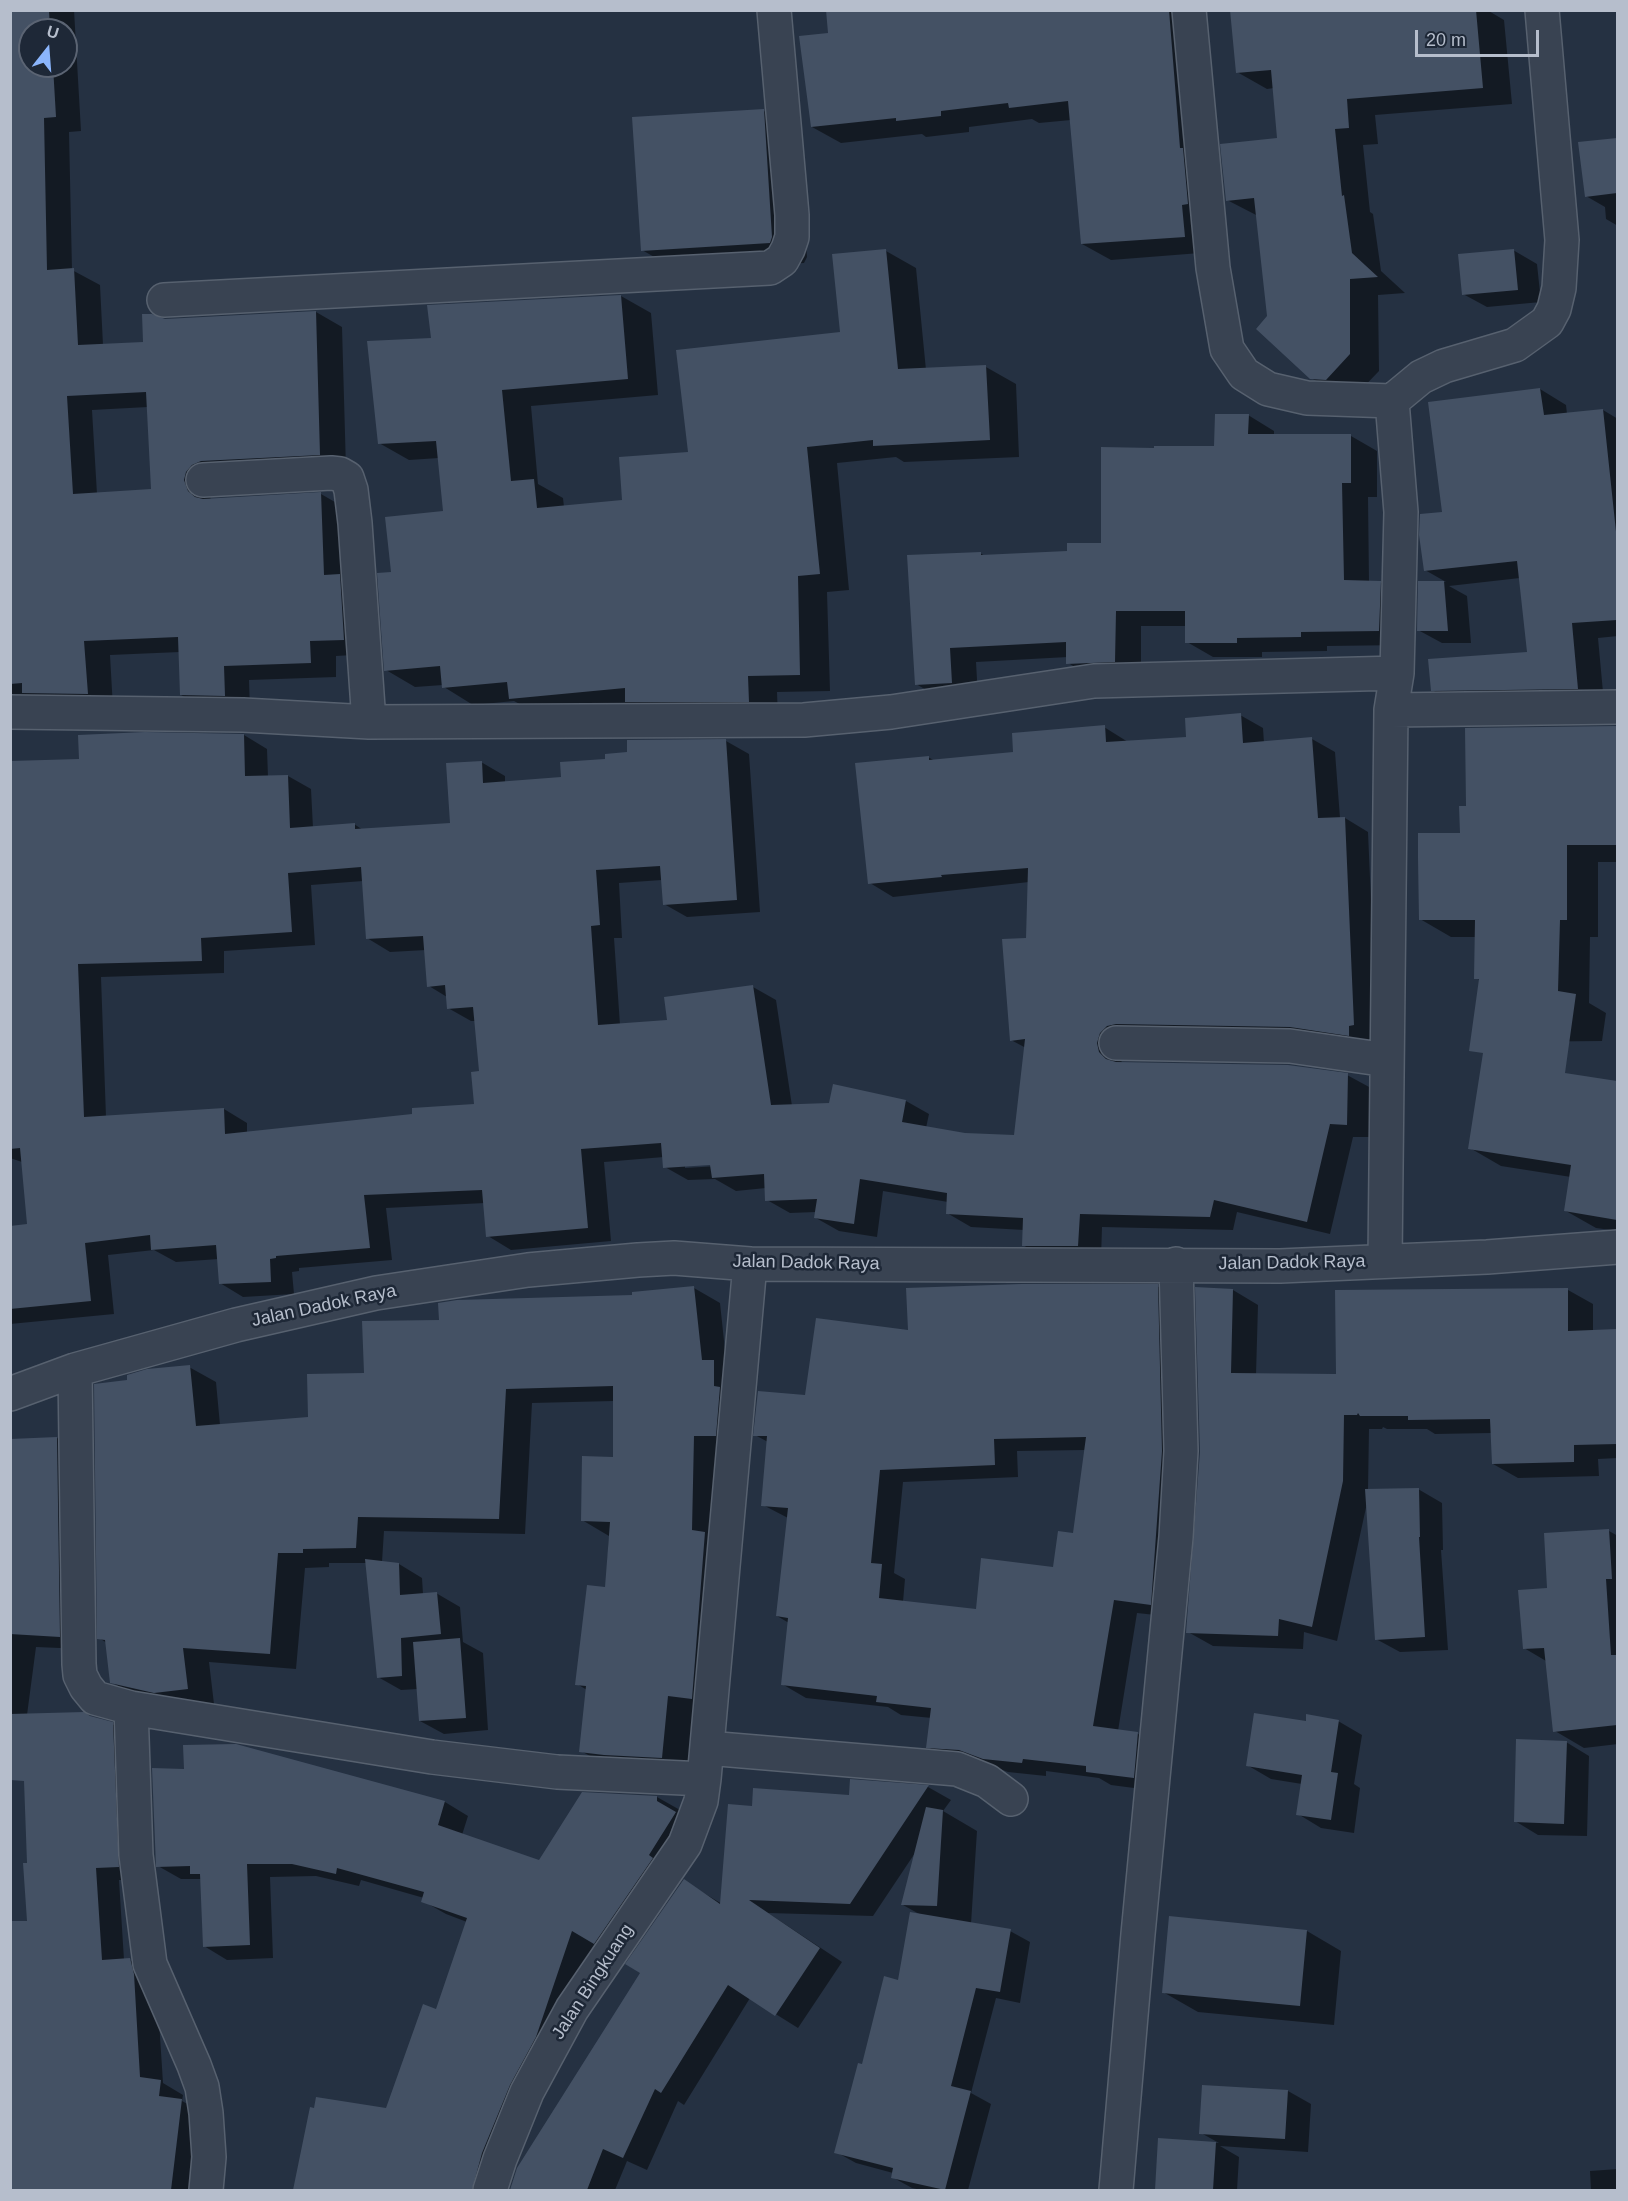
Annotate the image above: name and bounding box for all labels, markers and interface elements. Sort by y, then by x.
north arrow [18,18,78,78]
scale bar [1418,18,1542,56]
text: U [45,22,61,42]
text: 20 m [1426,30,1466,50]
street label: Jalan Dadok Raya [732,1251,880,1275]
street label: Jalan Dadok Raya [1218,1251,1366,1275]
street label: Jalan Dadok Raya [250,1280,398,1332]
street label: Jalan Bingkuang [548,1920,638,2044]

